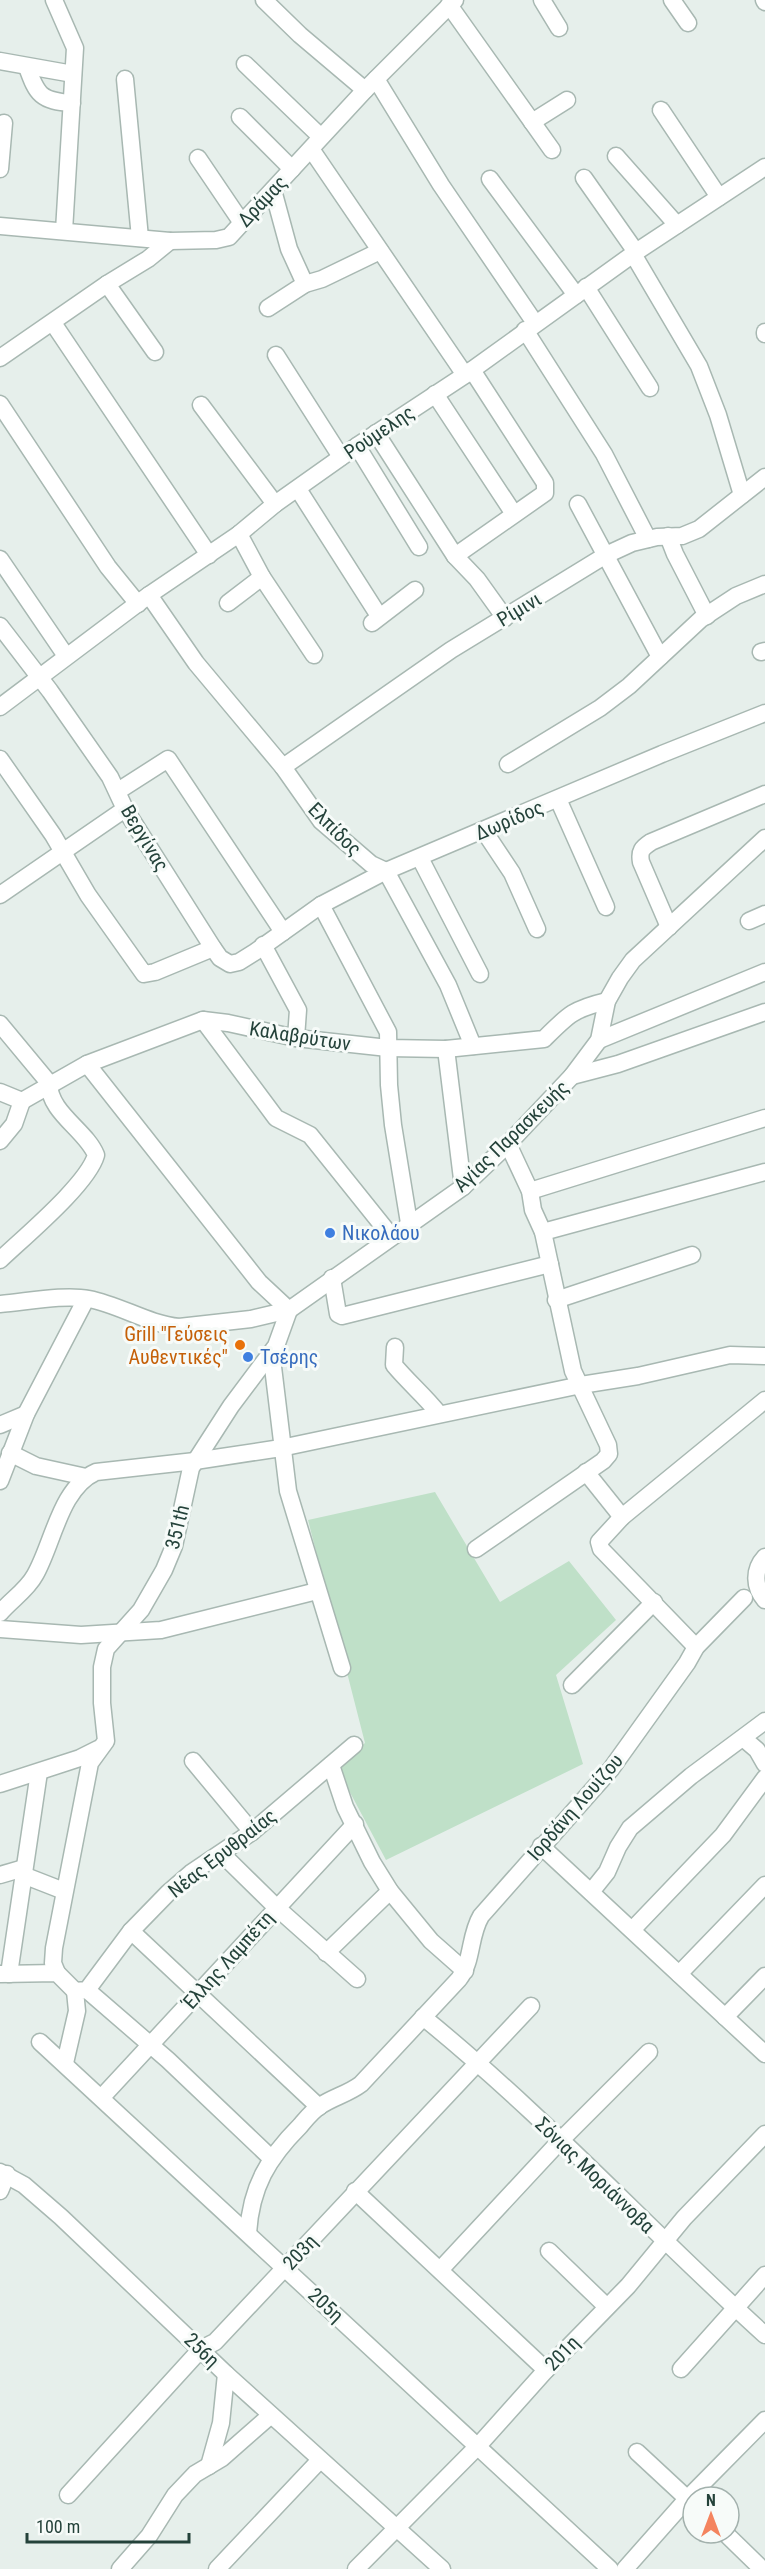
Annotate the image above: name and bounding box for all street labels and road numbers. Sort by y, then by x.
street label: Δράμας [232,170,292,232]
street label: Ρούμελης [339,400,419,464]
street label: Ρίμινι [493,587,545,631]
street label: Δωρίδος [471,795,547,845]
street label: Ελπίδος [303,797,367,861]
street label: Βεργίνας [116,801,174,875]
street label: Καλαβρύτων [248,1016,353,1056]
street label: Αγίας Παρασκευής [449,1075,573,1197]
street label: 351th [160,1502,194,1552]
street label: Ιορδάνη Λουίζου [522,1749,628,1865]
street label: Νέας Ερυθραίας [163,1803,281,1903]
street label: Έλλης Λαμπέτη [177,1906,279,2015]
street label: Σόνιας Μοριάννοβα [530,2112,660,2238]
street label: 203η [278,2229,322,2275]
street label: 205η [303,2283,349,2327]
street label: 256η [179,2328,225,2372]
street label: 201η [540,2330,584,2376]

